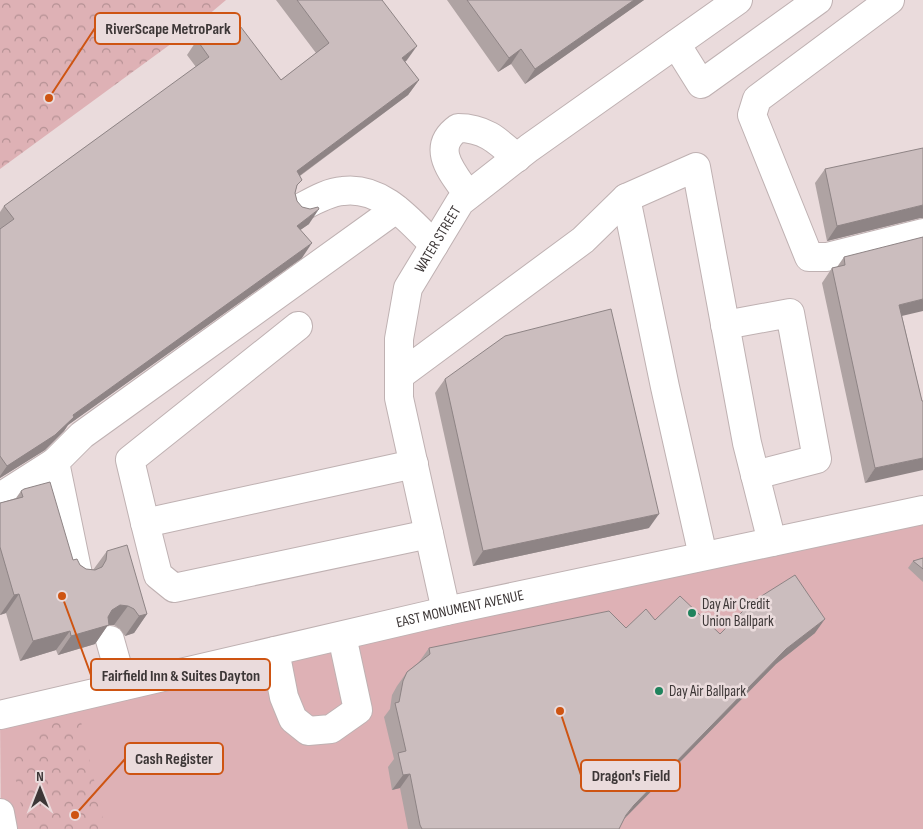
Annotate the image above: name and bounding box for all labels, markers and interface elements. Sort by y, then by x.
callout: RiverScape MetroPark [95,13,240,44]
text: RiverScape MetroPark [105,20,231,39]
street label: WATER STREET [410,202,465,276]
street label: EAST MONUMENT AVENUE [394,585,525,632]
place label: Day Air Credit Union Ballpark [702,595,774,631]
marker: Day Air Credit Union Ballpark [686,607,698,619]
callout: Fairfield Inn & Suites Dayton [91,659,270,690]
text: Fairfield Inn & Suites Dayton [102,667,260,686]
place label: Day Air Ballpark [669,682,746,701]
marker: Day Air Ballpark [653,685,665,697]
callout: Cash Register [125,743,223,774]
text: Cash Register [135,750,213,769]
callout: Dragon's Field [581,760,680,791]
north arrow [15,764,65,814]
text: Dragon's Field [592,767,670,786]
text: N [36,768,44,785]

